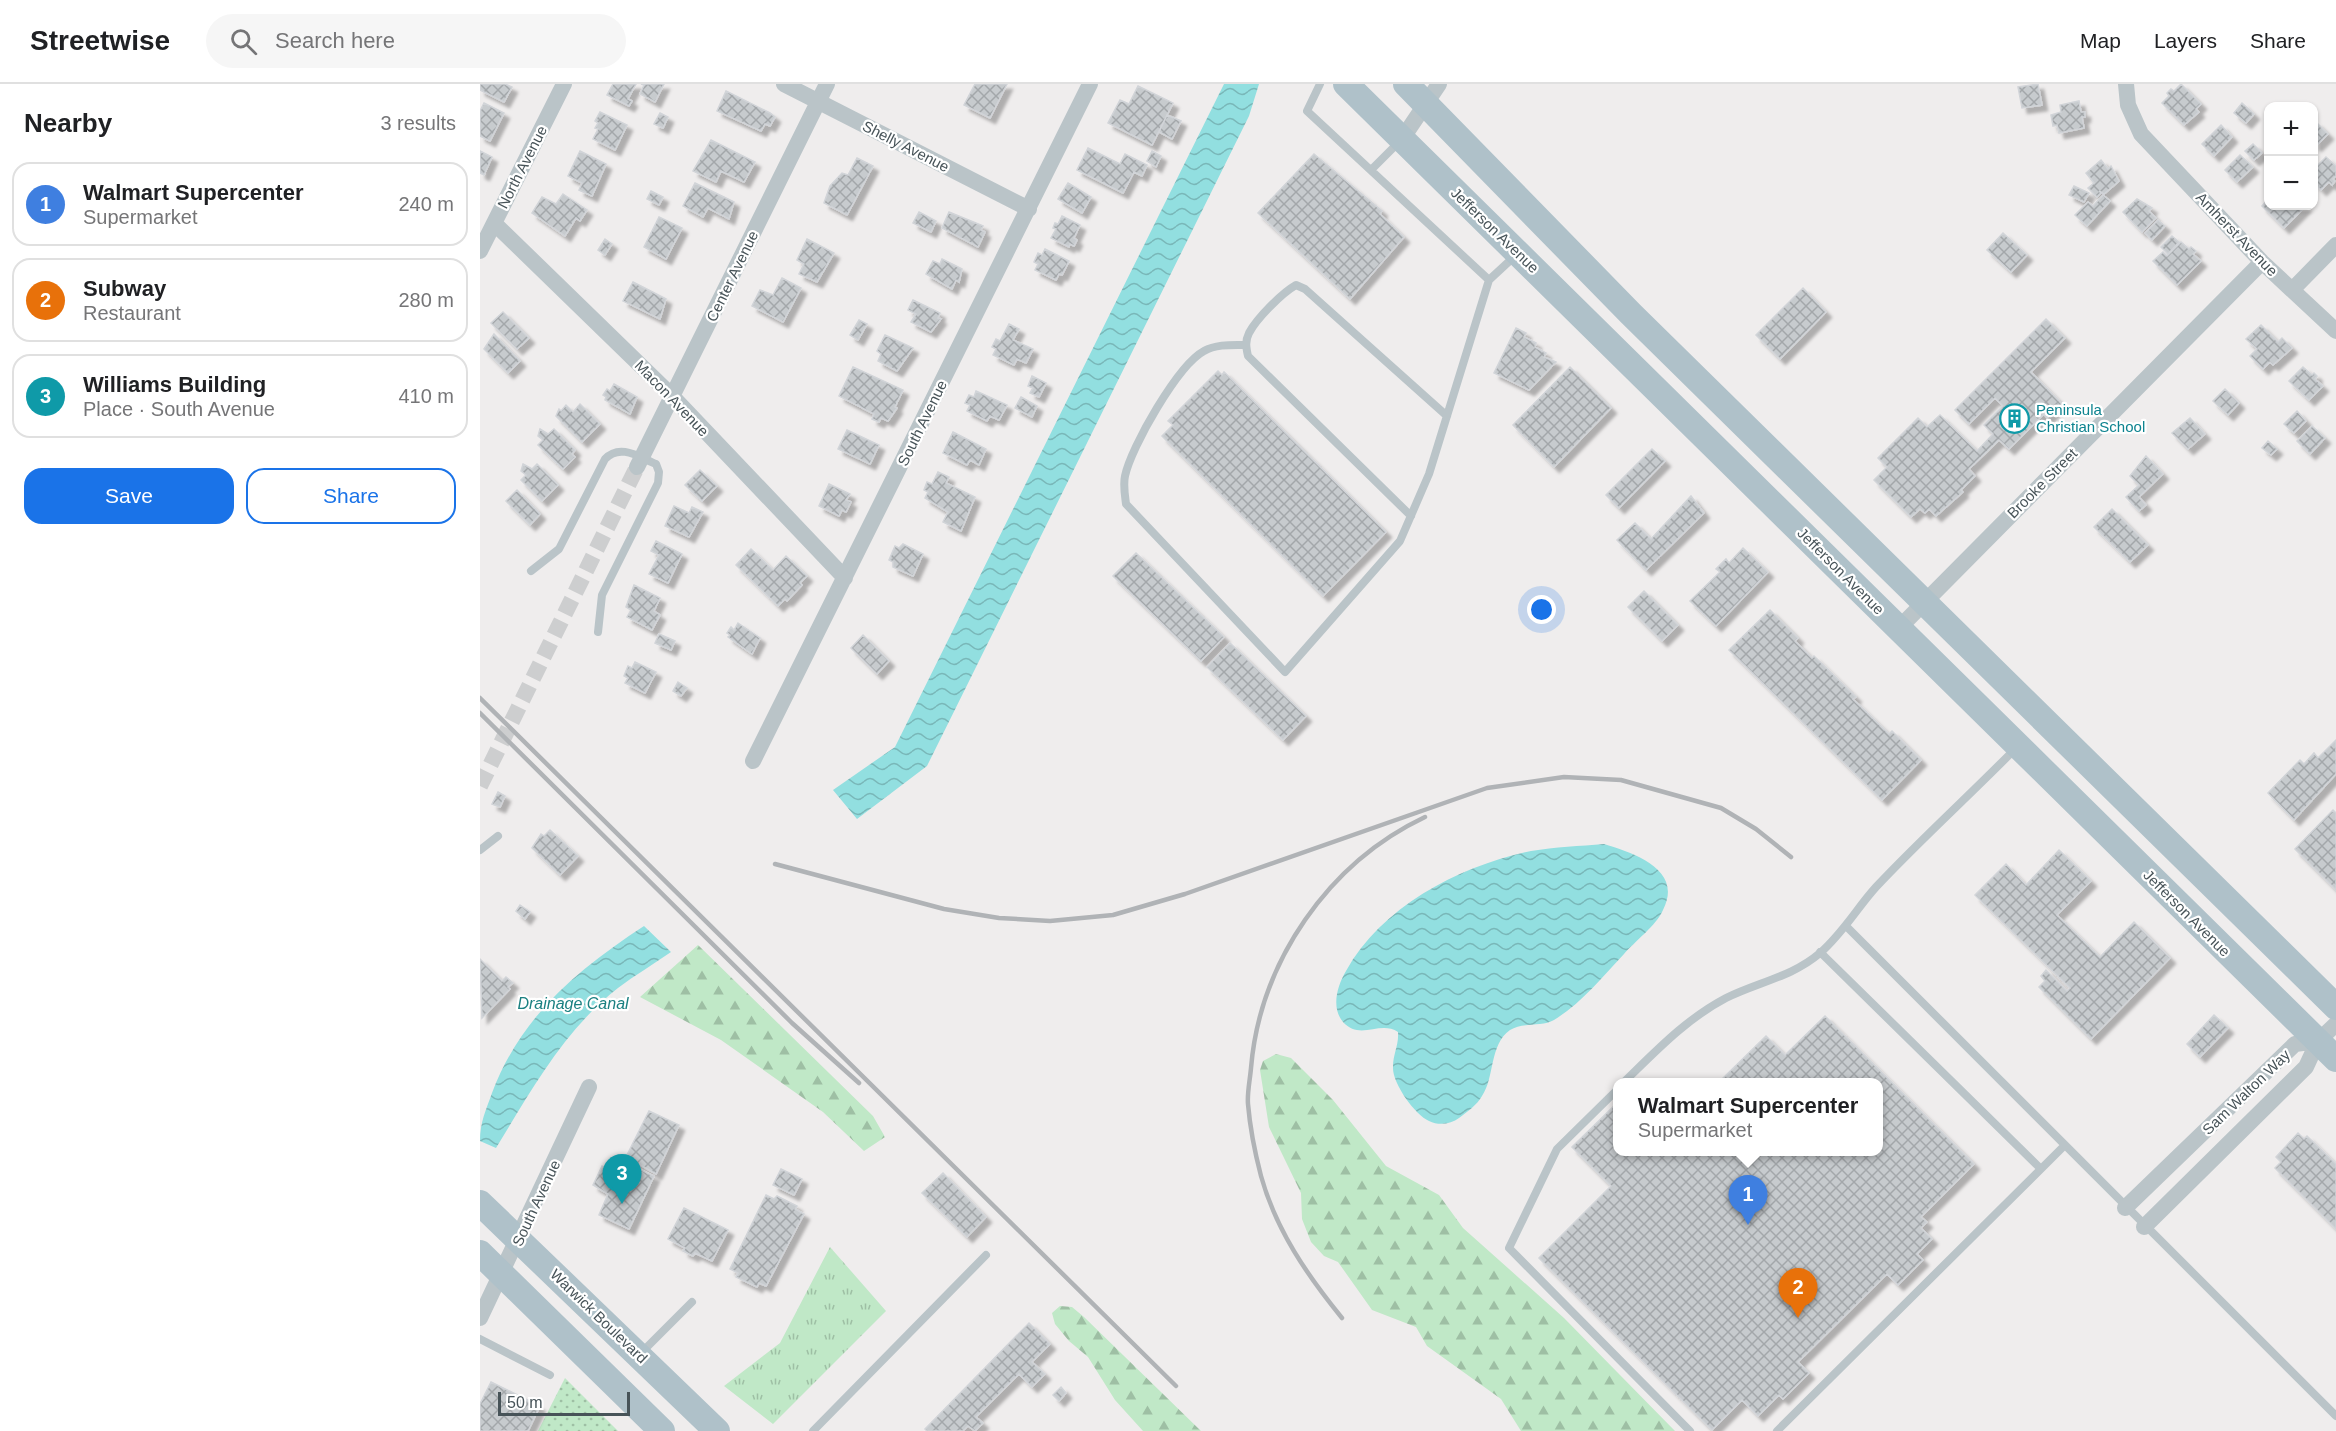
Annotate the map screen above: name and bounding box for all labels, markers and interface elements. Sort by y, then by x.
search box [206,14,626,68]
text: Streetwise [30,25,170,56]
icon: search [227,25,260,58]
text: Search here [275,28,395,53]
text: Map [2080,29,2121,52]
text: Layers [2154,29,2217,52]
text: Share [2250,29,2306,52]
map controls [2264,102,2318,210]
button: + [2264,102,2318,156]
text: Nearby [24,108,112,138]
text: 3 results [380,112,456,134]
street label: Shelly Avenue [860,117,952,175]
street label: North Avenue [494,123,550,211]
button: − [2264,156,2318,210]
text: Walmart Supercenter [83,180,303,205]
street label: Jefferson Avenue [1448,184,1542,276]
street label: Amherst Avenue [2193,189,2281,279]
text: 1 [40,193,51,215]
text: 240 m [398,193,454,215]
text: Supermarket [83,206,198,228]
street label: Center Avenue [703,228,761,324]
text: Subway [83,276,166,301]
text: 2 [40,289,51,311]
text: 280 m [398,289,454,311]
text: Restaurant [83,302,181,324]
street label: Macon Avenue [632,356,712,440]
text: Williams Building [83,372,266,397]
street label: South Avenue [894,377,950,469]
text: 3 [40,385,51,407]
text: 410 m [398,385,454,407]
text: Place · South Avenue [83,398,275,420]
place label: Peninsula Christian School [2036,401,2145,435]
building icon: Peninsula Christian School [1999,402,2031,434]
street label: Brooke Street [2004,444,2081,521]
button: Save [24,468,234,524]
button: Share [246,468,456,524]
street label: Jefferson Avenue [1794,524,1888,618]
your location [1527,595,1556,624]
street label: Jefferson Avenue [2140,866,2234,960]
water label: Drainage Canal [517,995,629,1012]
street label: Sam Walton Way [2199,1046,2294,1138]
popup [1613,1078,1883,1156]
text: Walmart Supercenter [1638,1093,1858,1118]
text: Supermarket [1638,1119,1752,1141]
pin: 3 [602,1154,642,1204]
street label: South Avenue [509,1157,563,1249]
pin: 1 [1728,1176,1768,1225]
street label: Warwick Boulevard [547,1265,651,1367]
pin: 2 [1778,1268,1818,1318]
scale bar [498,1389,630,1416]
text: 50 m [507,1394,543,1411]

